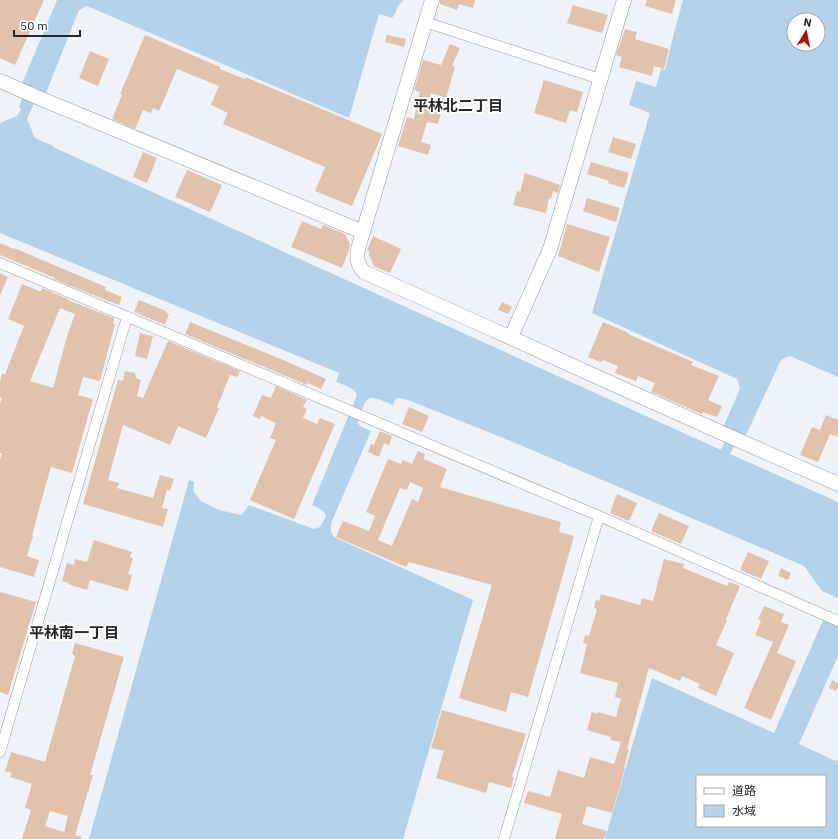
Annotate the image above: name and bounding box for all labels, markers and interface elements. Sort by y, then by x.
scale bar [14,12,80,38]
north arrow [786,12,826,52]
text: N [803,15,813,30]
text: 50 m [20,18,48,33]
district label: 平林北二丁目 [413,96,503,115]
district label: 平林南一丁目 [29,623,119,642]
legend [696,775,826,827]
text: 道路 [732,783,756,798]
text: 水域 [732,803,756,818]

